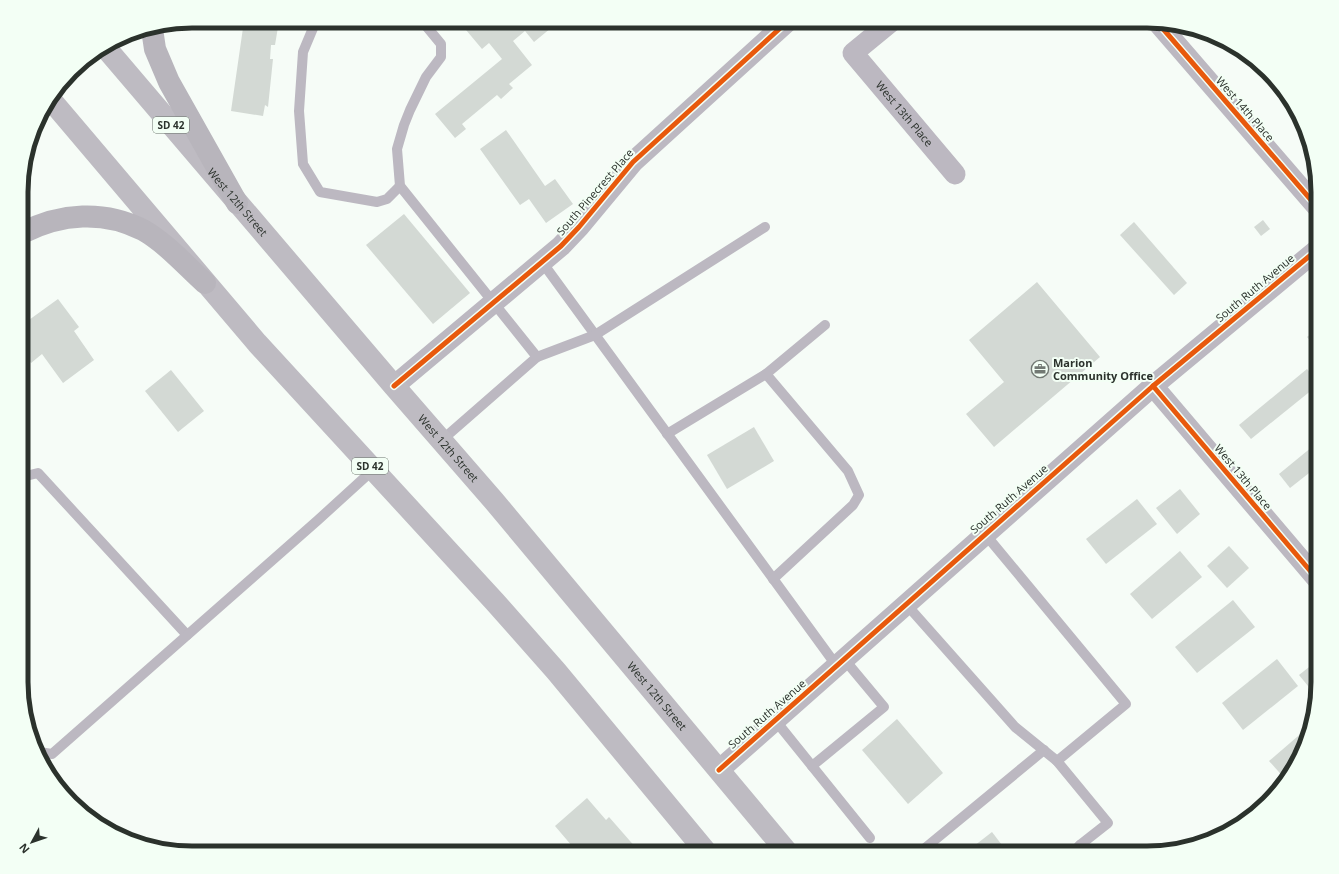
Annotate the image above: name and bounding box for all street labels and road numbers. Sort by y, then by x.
street label: West 14th Place [1213,73,1278,144]
street label: West 13th Place [873,78,937,149]
road number: SD 42 [153,117,189,133]
street label: South Pinecrest Place [553,145,636,238]
street label: West 12th Street [204,165,271,239]
street label: South Ruth Avenue [1212,250,1297,325]
street label: West 12th Street [415,411,482,485]
street label: West 13th Place [1211,441,1275,513]
road number: SD 42 [352,458,388,474]
street label: South Ruth Avenue [967,461,1051,537]
street label: West 12th Street [624,658,690,733]
street label: South Ruth Avenue [725,676,809,752]

